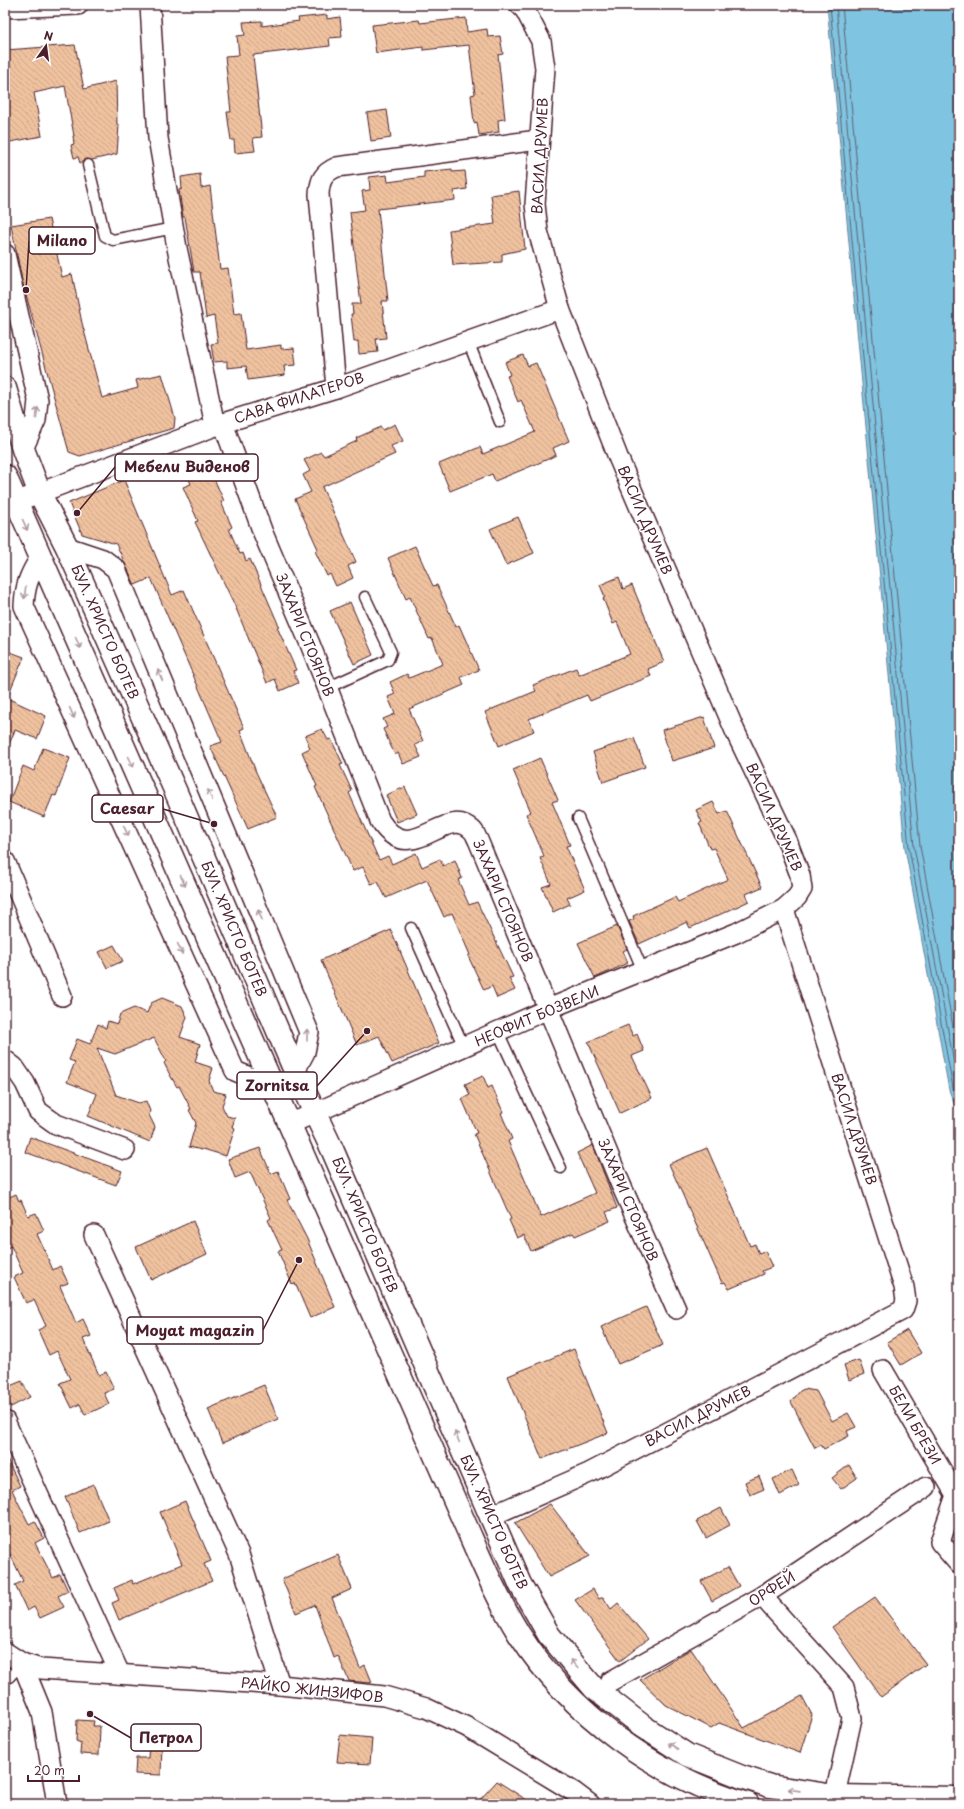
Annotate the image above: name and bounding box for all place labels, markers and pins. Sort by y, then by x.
callout: Milano [29,227,95,254]
callout: Мебели Виденов [115,454,258,481]
callout: Caesar [92,795,163,822]
callout: Zornitsa [237,1072,317,1099]
callout: Moyat magazin [127,1317,263,1344]
callout: Петрол [131,1724,201,1751]

